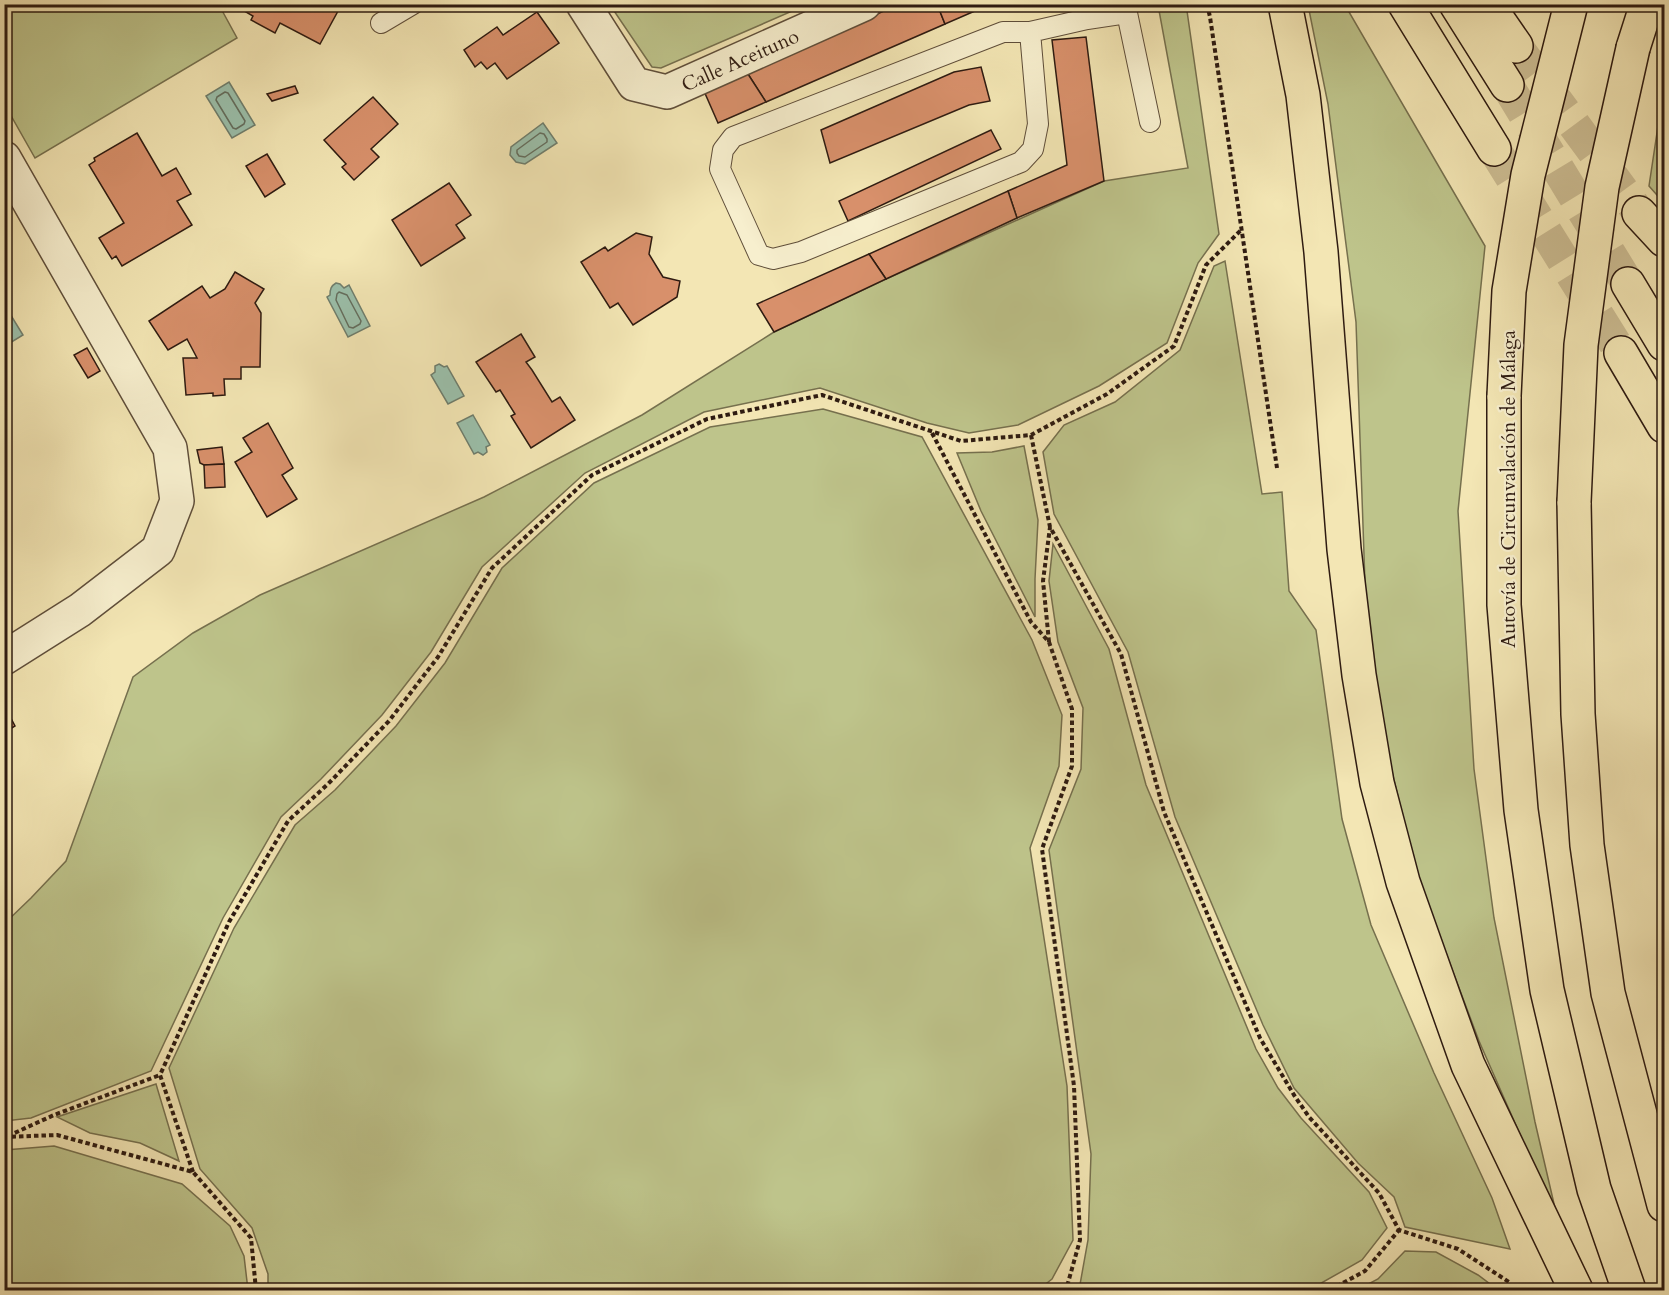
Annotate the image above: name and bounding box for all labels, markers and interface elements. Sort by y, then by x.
street label: Calle Aceituno [677,22,803,98]
street label: Autovía de Circunvalación de Málaga [1495,330,1522,648]

